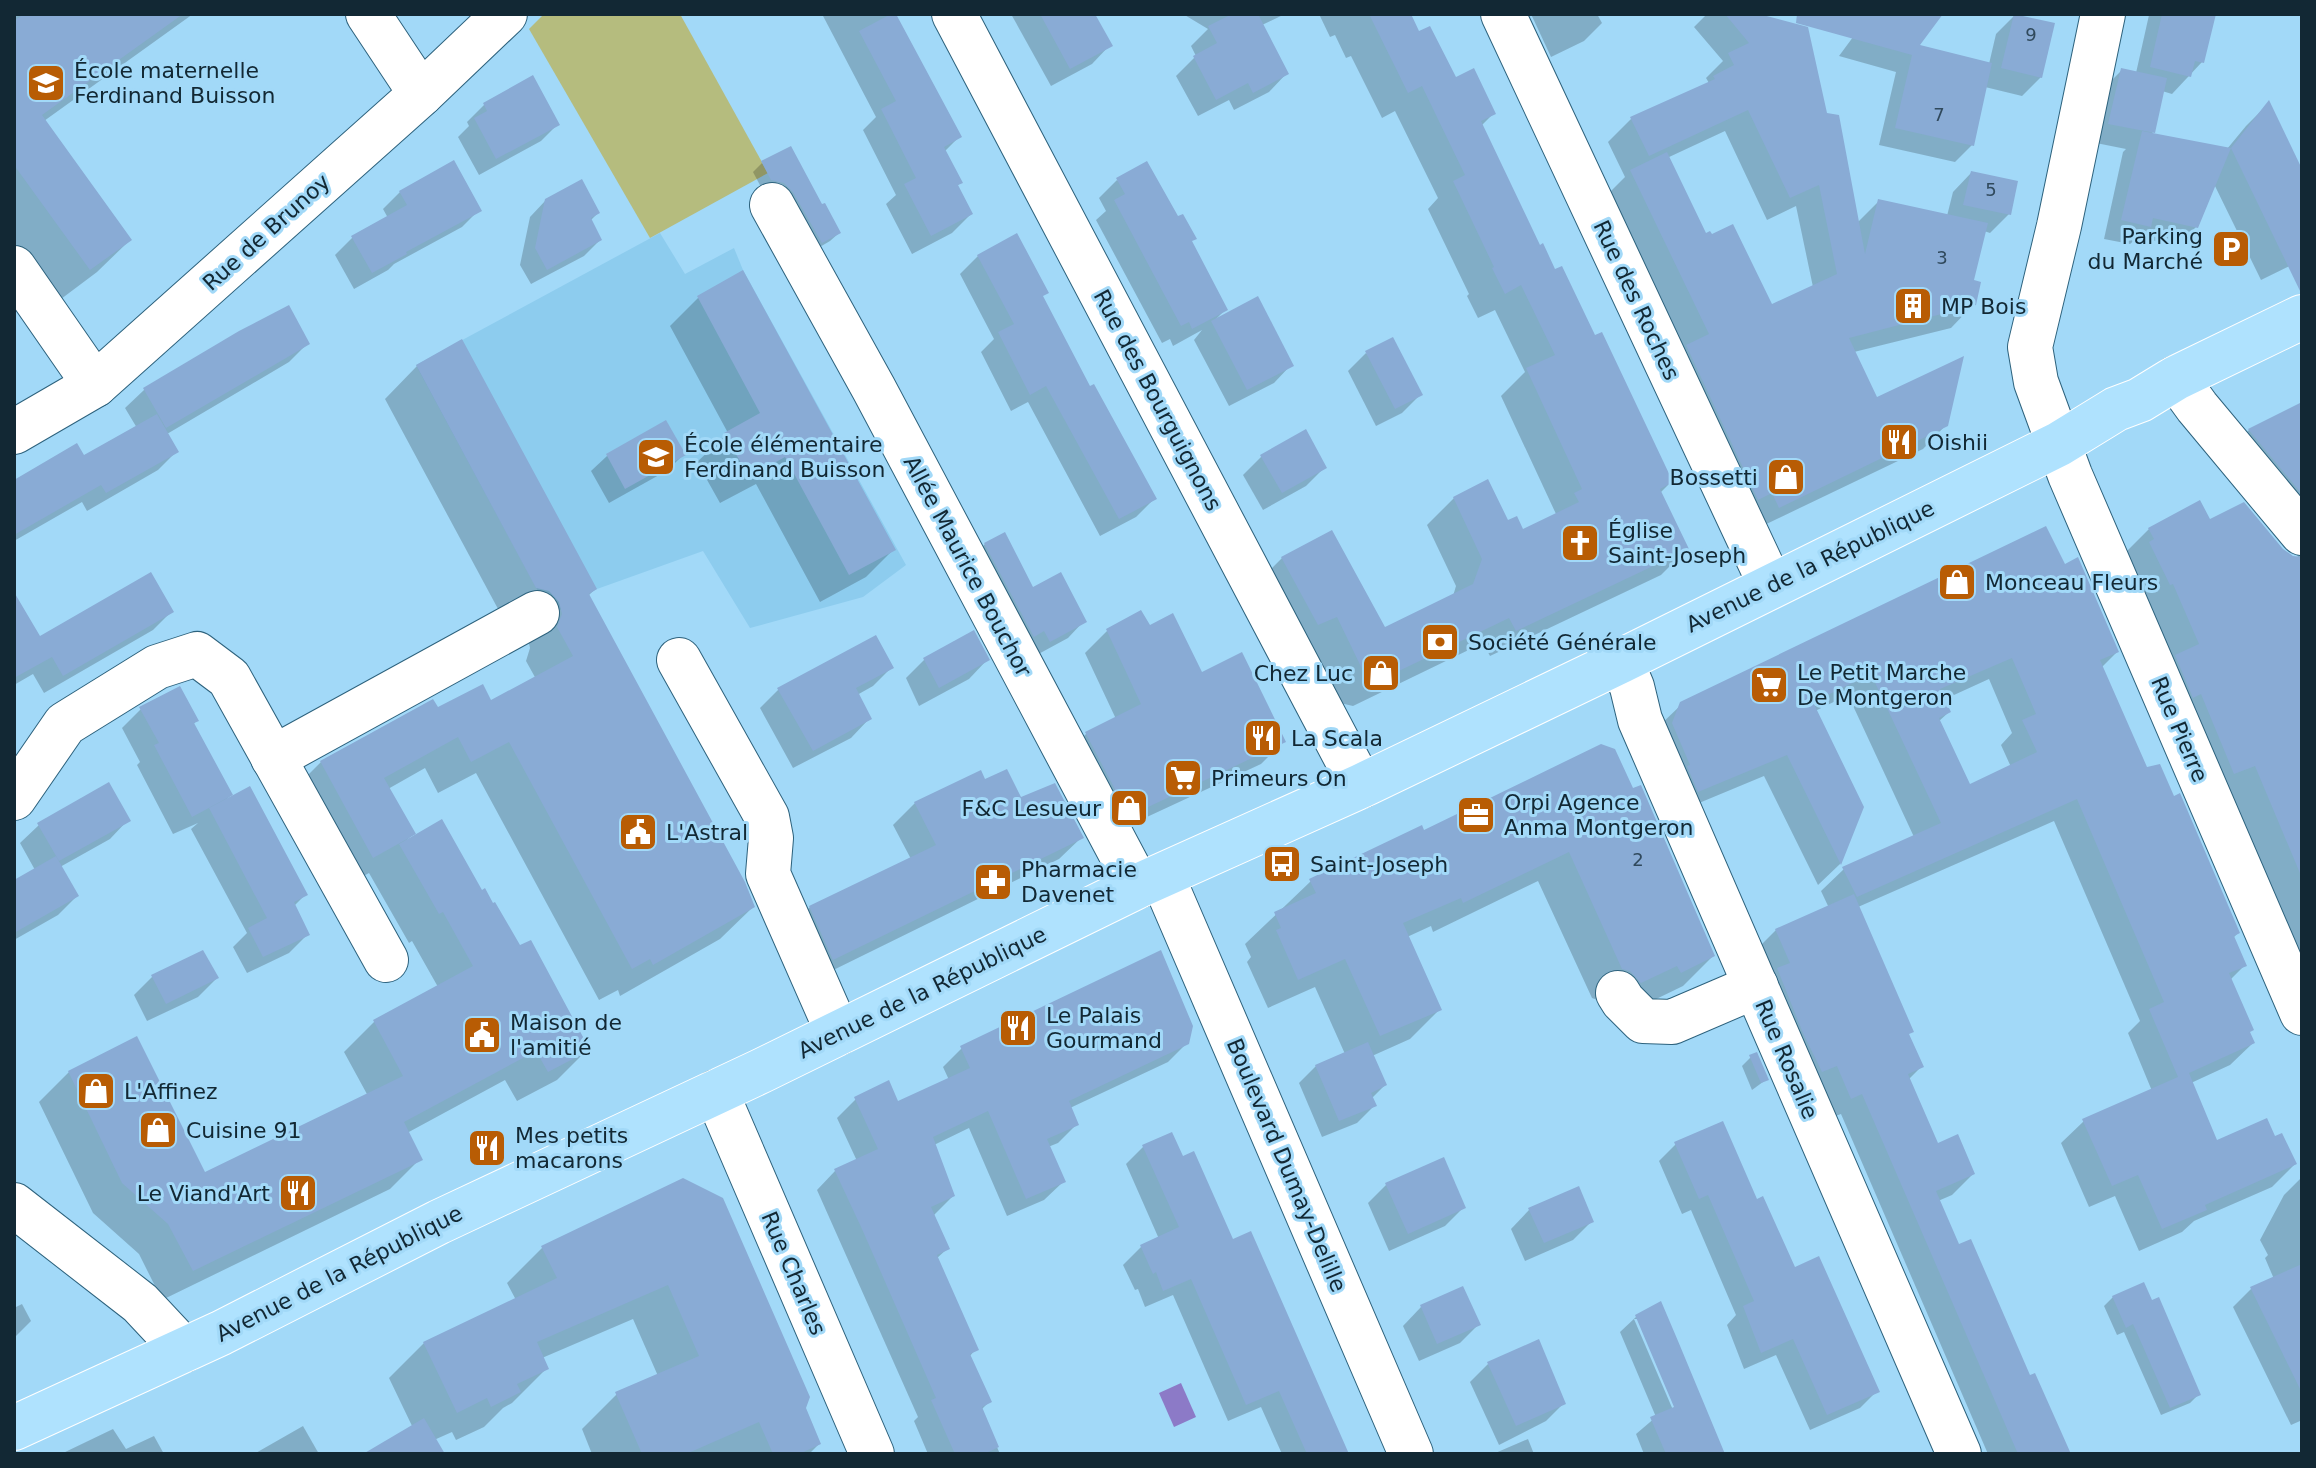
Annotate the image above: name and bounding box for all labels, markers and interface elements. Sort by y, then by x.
house number: 9 [2025,24,2037,45]
place label: École maternelle Ferdinand Buisson [74,58,276,108]
school or university icon: École maternelle Ferdinand Buisson [25,62,67,104]
house number: 7 [1933,104,1945,125]
street label: Rue de Brunoy [198,169,335,296]
house number: 5 [1985,179,1997,200]
street label: Rue des Roches [1589,216,1685,384]
place label: Parking du Marché [2088,224,2203,274]
parking icon: Parking du Marché [2210,228,2252,270]
house number: 3 [1936,247,1948,268]
street label: Rue des Bourguignons [1089,285,1227,515]
building icon: MP Bois [1892,285,1934,327]
place label: MP Bois [1941,294,2026,319]
restaurant icon: Oishii [1878,421,1920,463]
place label: Oishii [1927,430,1988,455]
place label: École élémentaire Ferdinand Buisson [684,432,886,482]
school or university icon: École élémentaire Ferdinand Buisson [635,436,677,478]
street label: Allée Maurice Bouchor [899,452,1037,682]
shop icon: Bossetti [1765,456,1807,498]
place label: Bossetti [1670,465,1758,490]
street label: Avenue de la République [1682,495,1938,638]
place label: Église Saint-Joseph [1608,518,1746,568]
church icon: Église Saint-Joseph [1559,522,1601,564]
shop icon: Monceau Fleurs [1936,561,1978,603]
place label: Monceau Fleurs [1985,570,2158,595]
bank icon: Société Générale [1419,621,1461,663]
place label: Société Générale [1468,630,1657,655]
shop icon: Chez Luc [1360,652,1402,694]
place label: Le Petit Marche De Montgeron [1797,660,1966,710]
place label: Chez Luc [1254,661,1353,686]
supermarket icon: Le Petit Marche De Montgeron [1748,664,1790,706]
street label: Rue Pierre [2146,673,2213,786]
restaurant icon: La Scala [1242,717,1284,759]
place label: La Scala [1291,726,1383,751]
supermarket icon: Primeurs On [1162,757,1204,799]
place label: Primeurs On [1211,766,1347,791]
shop icon: F&C Lesueur [1108,787,1150,829]
place label: Orpi Agence Anma Montgeron [1504,790,1693,840]
office icon: Orpi Agence Anma Montgeron [1455,794,1497,836]
place label: F&C Lesueur [962,796,1102,821]
public building icon: L'Astral [617,811,659,853]
place label: L'Astral [666,820,748,845]
bus stop icon: Saint-Joseph [1261,843,1303,885]
house number: 2 [1632,849,1644,870]
place label: Saint-Joseph [1310,852,1448,877]
place label: Pharmacie Davenet [1021,857,1137,907]
pharmacy icon: Pharmacie Davenet [972,861,1014,903]
street label: Avenue de la République [794,921,1050,1064]
street label: Rue Rosalie [1750,996,1823,1123]
place label: Le Palais Gourmand [1046,1003,1162,1053]
restaurant icon: Le Palais Gourmand [997,1007,1039,1049]
place label: Maison de l'amitié [510,1010,622,1060]
public building icon: Maison de l'amitié [461,1014,503,1056]
street label: Boulevard Dumay-Delille [1222,1035,1351,1296]
shop icon: L'Affinez [75,1070,117,1112]
place label: L'Affinez [124,1079,218,1104]
shop icon: Cuisine 91 [137,1109,179,1151]
place label: Cuisine 91 [186,1118,301,1143]
place label: Mes petits macarons [515,1123,628,1173]
restaurant icon: Mes petits macarons [466,1127,508,1169]
restaurant icon: Le Viand'Art [277,1172,319,1214]
place label: Le Viand'Art [137,1181,270,1206]
street label: Avenue de la République [212,1200,467,1347]
street label: Rue Charles [756,1208,831,1339]

